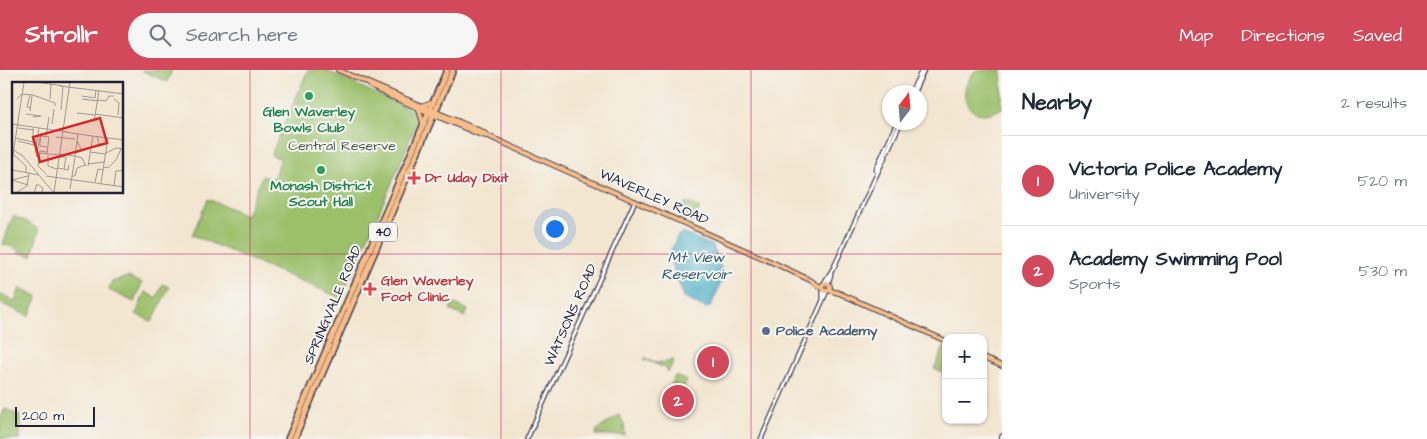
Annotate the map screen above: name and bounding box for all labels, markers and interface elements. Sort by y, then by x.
search box [128,13,478,58]
text: Strollr [25,18,98,52]
icon: search [146,21,174,49]
text: Search here [186,22,298,49]
text: Map [1179,23,1213,48]
text: Directions [1241,23,1325,48]
text: Saved [1353,23,1402,48]
inset map [12,82,124,194]
north arrow [882,85,927,130]
text: Nearby [1022,88,1092,117]
marker: Glen Waverley Bowls Club [303,90,315,102]
text: 2 results [1341,92,1407,114]
place label: Glen Waverley Bowls Club [263,102,356,138]
park label: Central Reserve [288,136,396,156]
text: Victoria Police Academy [1069,156,1283,183]
marker: Monash District Scout Hall [315,164,327,176]
street label: WAVERLEY ROAD [596,164,712,230]
place label: Dr Uday Dixit [425,168,509,188]
text: 1 [1037,170,1039,192]
text: 520 m [1358,170,1407,192]
marker: Dr Uday Dixit [407,171,421,185]
place label: Monash District Scout Hall [270,176,372,212]
text: University [1069,183,1140,205]
your location [542,216,568,242]
road number: 40 [369,222,397,242]
street label: SPRINGVALE ROAD [299,243,367,367]
text: Academy Swimming Pool [1069,246,1282,273]
water label: Mt View Reservoir [661,247,732,285]
text: 2 [1033,260,1043,282]
text: 530 m [1359,260,1407,282]
street label: WATSONS ROAD [539,261,603,369]
place label: Glen Waverley Foot Clinic [381,271,474,307]
text: Sports [1069,273,1121,295]
marker: Glen Waverley Foot Clinic [363,282,377,296]
place label: Police Academy [776,321,878,341]
marker: Police Academy [760,325,772,337]
map controls [942,334,987,424]
button: + [942,334,987,379]
pin: 1 [697,343,729,381]
button: − [942,379,987,424]
pin: 2 [662,382,694,420]
scale bar [15,404,95,427]
text: 200 m [22,406,64,426]

